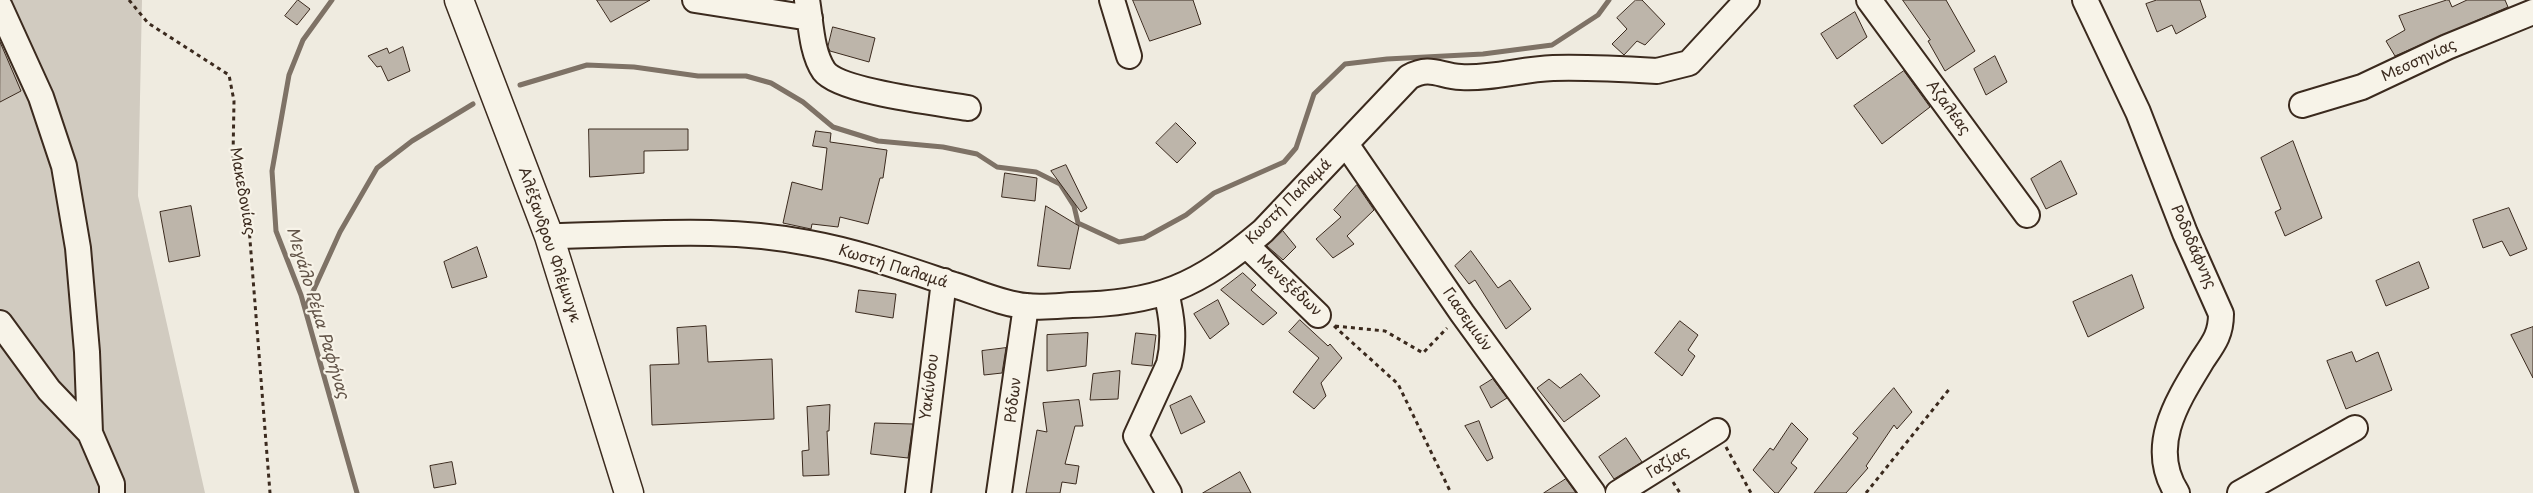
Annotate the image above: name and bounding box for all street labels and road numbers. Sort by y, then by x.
street label: Μεσσηνίας [2379,36,2459,86]
street label: Αζαλέας [1922,77,1974,139]
street label: Μακεδονίας [225,146,259,236]
street label: Κωστή Παλαμά [1242,155,1336,249]
street label: Αλέξανδρου Φλέμινγκ [514,165,584,325]
street label: Ροδοδάφνης [2167,202,2219,292]
street label: Κωστή Παλαμά [836,242,950,292]
street label: Μενεξέδων [1253,251,1325,321]
street label: Γιασεμιών [1438,284,1496,356]
street label: Υακίνθου [917,353,943,421]
street label: Ρόδων [1002,376,1026,424]
street label: Γαζίας [1644,443,1692,483]

